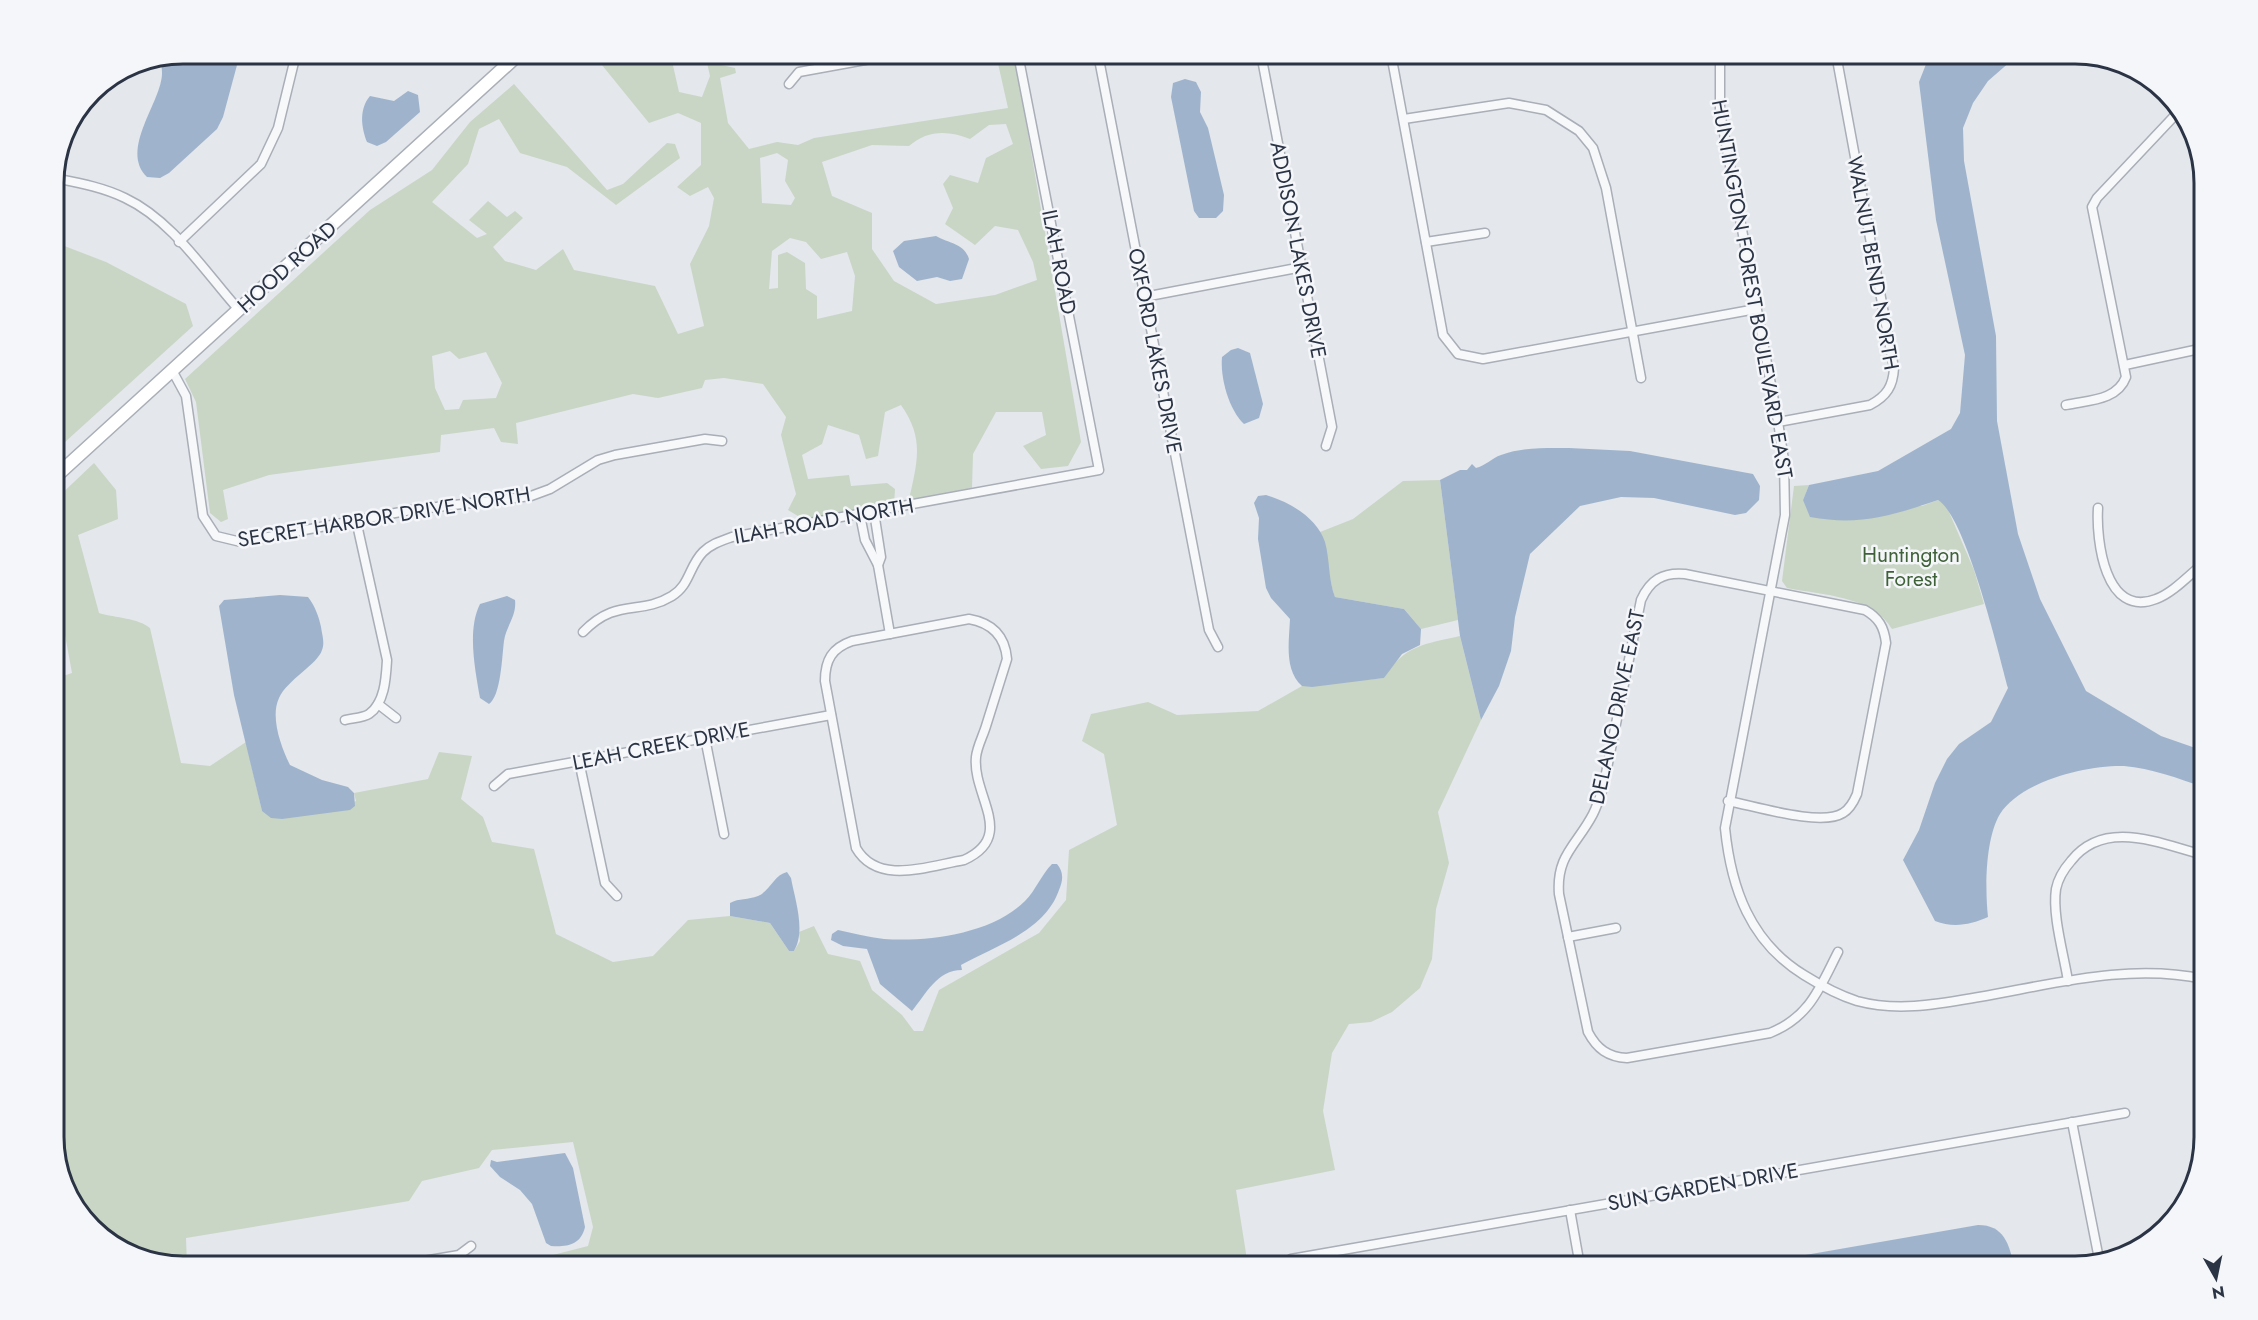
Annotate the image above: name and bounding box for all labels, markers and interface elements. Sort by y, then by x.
street label: HUNTINGTON FOREST BOULEVARD EAST [1704,97,1800,481]
street label: ADDISON LAKES DRIVE [1262,139,1334,361]
street label: WALNUT BEND NORTH [1839,154,1907,372]
street label: ILAH ROAD [1034,207,1084,317]
street label: HOOD ROAD [231,214,343,320]
street label: OXFORD LAKES DRIVE [1120,246,1190,456]
street label: SECRET HARBOR DRIVE NORTH [235,479,533,555]
street label: ILAH ROAD NORTH [732,490,916,552]
park label: Huntington Forest [1862,540,1960,594]
street label: DELANO DRIVE EAST [1582,607,1652,807]
street label: LEAH CREEK DRIVE [570,714,752,778]
street label: SUN GARDEN DRIVE [1605,1155,1801,1219]
north arrow [2186,1248,2246,1308]
text: N [2210,1280,2226,1305]

